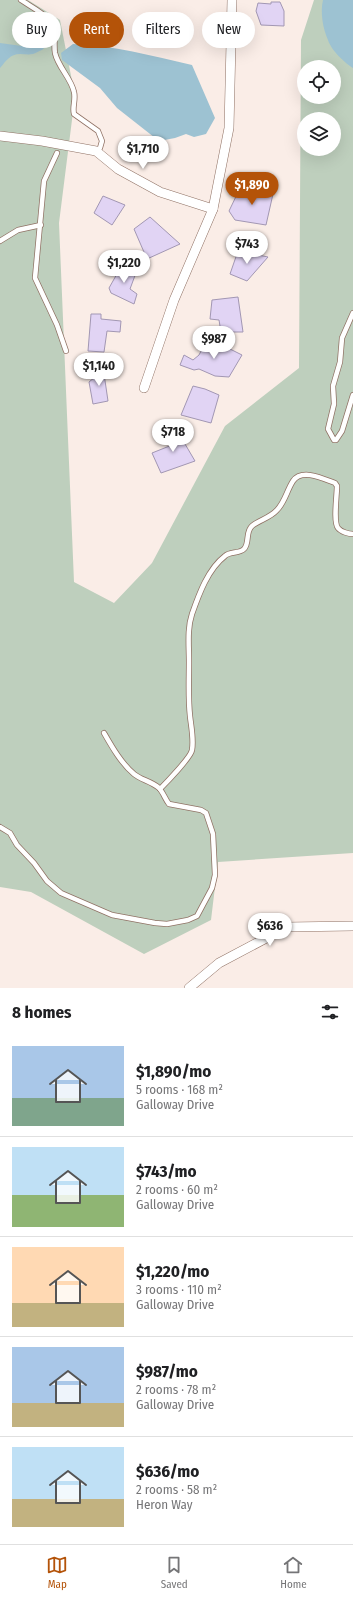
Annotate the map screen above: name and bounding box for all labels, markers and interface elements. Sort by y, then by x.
chip: Buy [12,12,61,48]
chip: Rent [69,12,124,48]
chip: Filters [132,12,194,48]
chip: New [202,12,255,48]
map controls [297,60,341,156]
button: locate [297,60,341,104]
button: layers [297,112,341,156]
pin: $1,710 [110,136,176,170]
text: $1,710 [127,141,159,156]
pin: $1,890 [219,172,285,206]
text: $1,890 [235,177,269,192]
pin: $743 [223,231,271,265]
text: $743 [235,236,259,251]
pin: $1,220 [91,250,157,284]
text: $1,220 [107,255,141,270]
pin: $987 [190,326,238,360]
text: $987 [201,331,227,346]
pin: $1,140 [66,353,132,387]
text: $1,140 [83,358,115,373]
pin: $718 [149,419,197,453]
text: $718 [161,424,185,439]
pin: $636 [246,913,294,947]
text: $636 [257,918,283,933]
icon: filters [319,1001,341,1023]
text: 8 homes [12,1002,72,1023]
text: $1,890/mo [136,1061,211,1082]
icon: home [44,1062,92,1110]
text: 5 rooms · 168 m² [136,1082,223,1097]
text: Galloway Drive [136,1097,214,1112]
text: $743/mo [136,1161,197,1182]
icon: home [44,1163,92,1211]
text: 2 rooms · 60 m² [136,1182,218,1197]
text: Galloway Drive [136,1197,214,1212]
text: $1,220/mo [136,1261,209,1282]
icon: home [44,1263,92,1311]
text: 3 rooms · 110 m² [136,1282,222,1297]
text: Galloway Drive [136,1297,214,1312]
text: $987/mo [136,1361,198,1382]
icon: home [44,1363,92,1411]
text: 2 rooms · 78 m² [136,1382,216,1397]
text: Galloway Drive [136,1397,214,1412]
text: $636/mo [136,1461,199,1482]
icon: home [44,1463,92,1511]
text: 2 rooms · 58 m² [136,1482,217,1497]
text: Heron Way [136,1497,193,1512]
tab: Map [46,1554,68,1591]
tab: Saved [161,1554,188,1591]
tab: Home [280,1554,307,1591]

